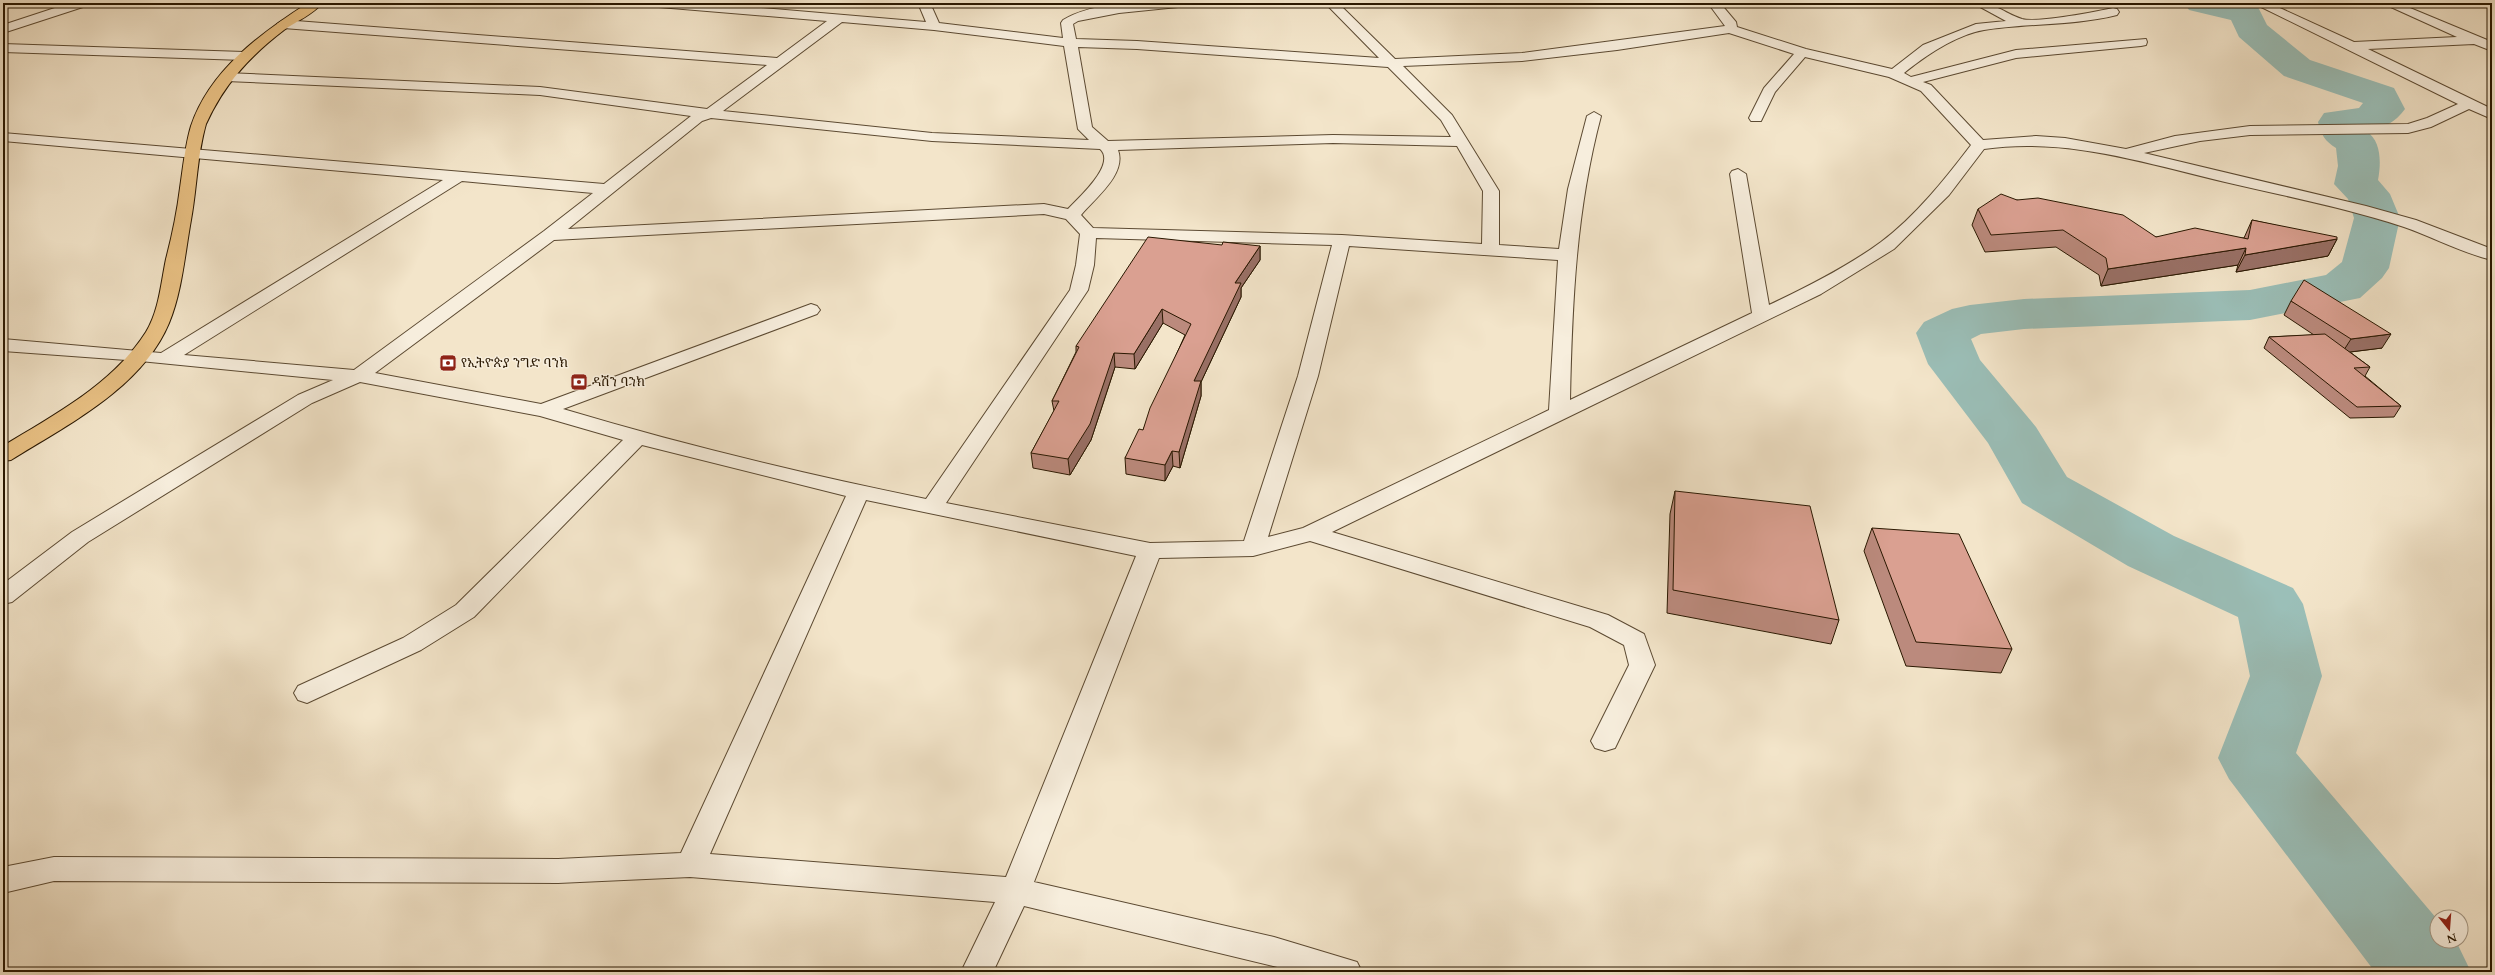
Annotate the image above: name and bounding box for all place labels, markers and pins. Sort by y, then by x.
bank icon: የኢትዮጵያ ንግድ ባንክ [438,353,458,373]
place label: የኢትዮጵያ ንግድ ባንክ [461,354,568,372]
bank icon: ዳሽን ባንክ [569,372,589,392]
place label: ዳሽን ባንክ [592,373,645,391]

